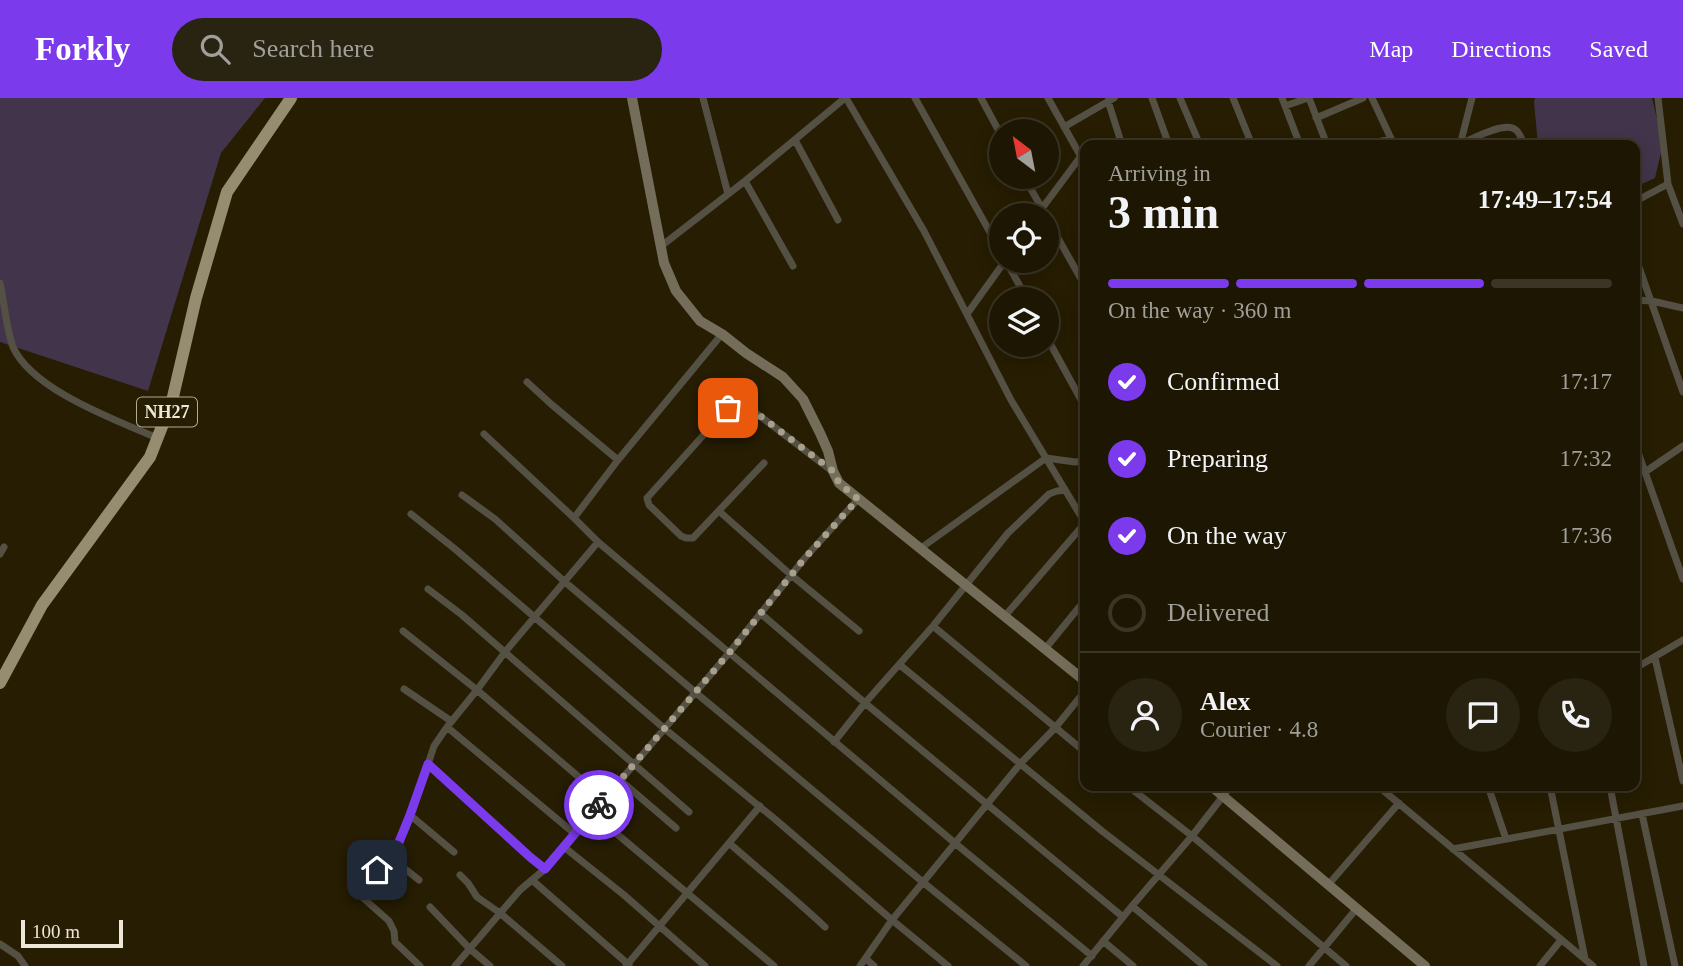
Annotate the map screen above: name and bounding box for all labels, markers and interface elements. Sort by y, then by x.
search box [172,18,662,81]
icon: search [196,30,234,68]
text: Forkly [35,31,130,67]
text: Search here [252,34,374,63]
text: Map [1369,36,1413,62]
text: Directions [1451,36,1551,62]
text: Saved [1589,36,1648,62]
north arrow [989,119,1059,189]
map controls [989,119,1059,357]
text: Arriving in [1108,161,1211,186]
text: 17:49–17:54 [1478,185,1612,214]
text: 3 min [1108,187,1219,238]
button: locate [989,203,1059,273]
button: layers [989,287,1059,357]
text: On the way · 360 m [1108,298,1291,323]
icon: check [1108,363,1146,401]
text: Confirmed [1167,367,1280,396]
text: 17:17 [1560,369,1612,394]
pin [698,378,758,438]
icon: bag [709,389,747,427]
road number: NH27 [137,398,197,426]
icon: check [1108,440,1146,478]
text: Preparing [1167,444,1268,473]
text: 17:32 [1560,446,1612,471]
icon: check [1108,517,1146,555]
text: On the way [1167,521,1287,550]
text: 17:36 [1560,523,1612,548]
text: Delivered [1167,598,1270,627]
button: person [1108,678,1182,752]
button: chat [1446,678,1520,752]
button: phone [1538,678,1612,752]
text: Alex [1200,687,1251,716]
text: Courier · 4.8 [1200,717,1318,742]
courier [564,770,634,840]
icon: bike [580,786,618,824]
pin [347,840,407,900]
icon: home [358,851,396,889]
scale bar [21,917,122,949]
text: 100 m [32,921,80,942]

